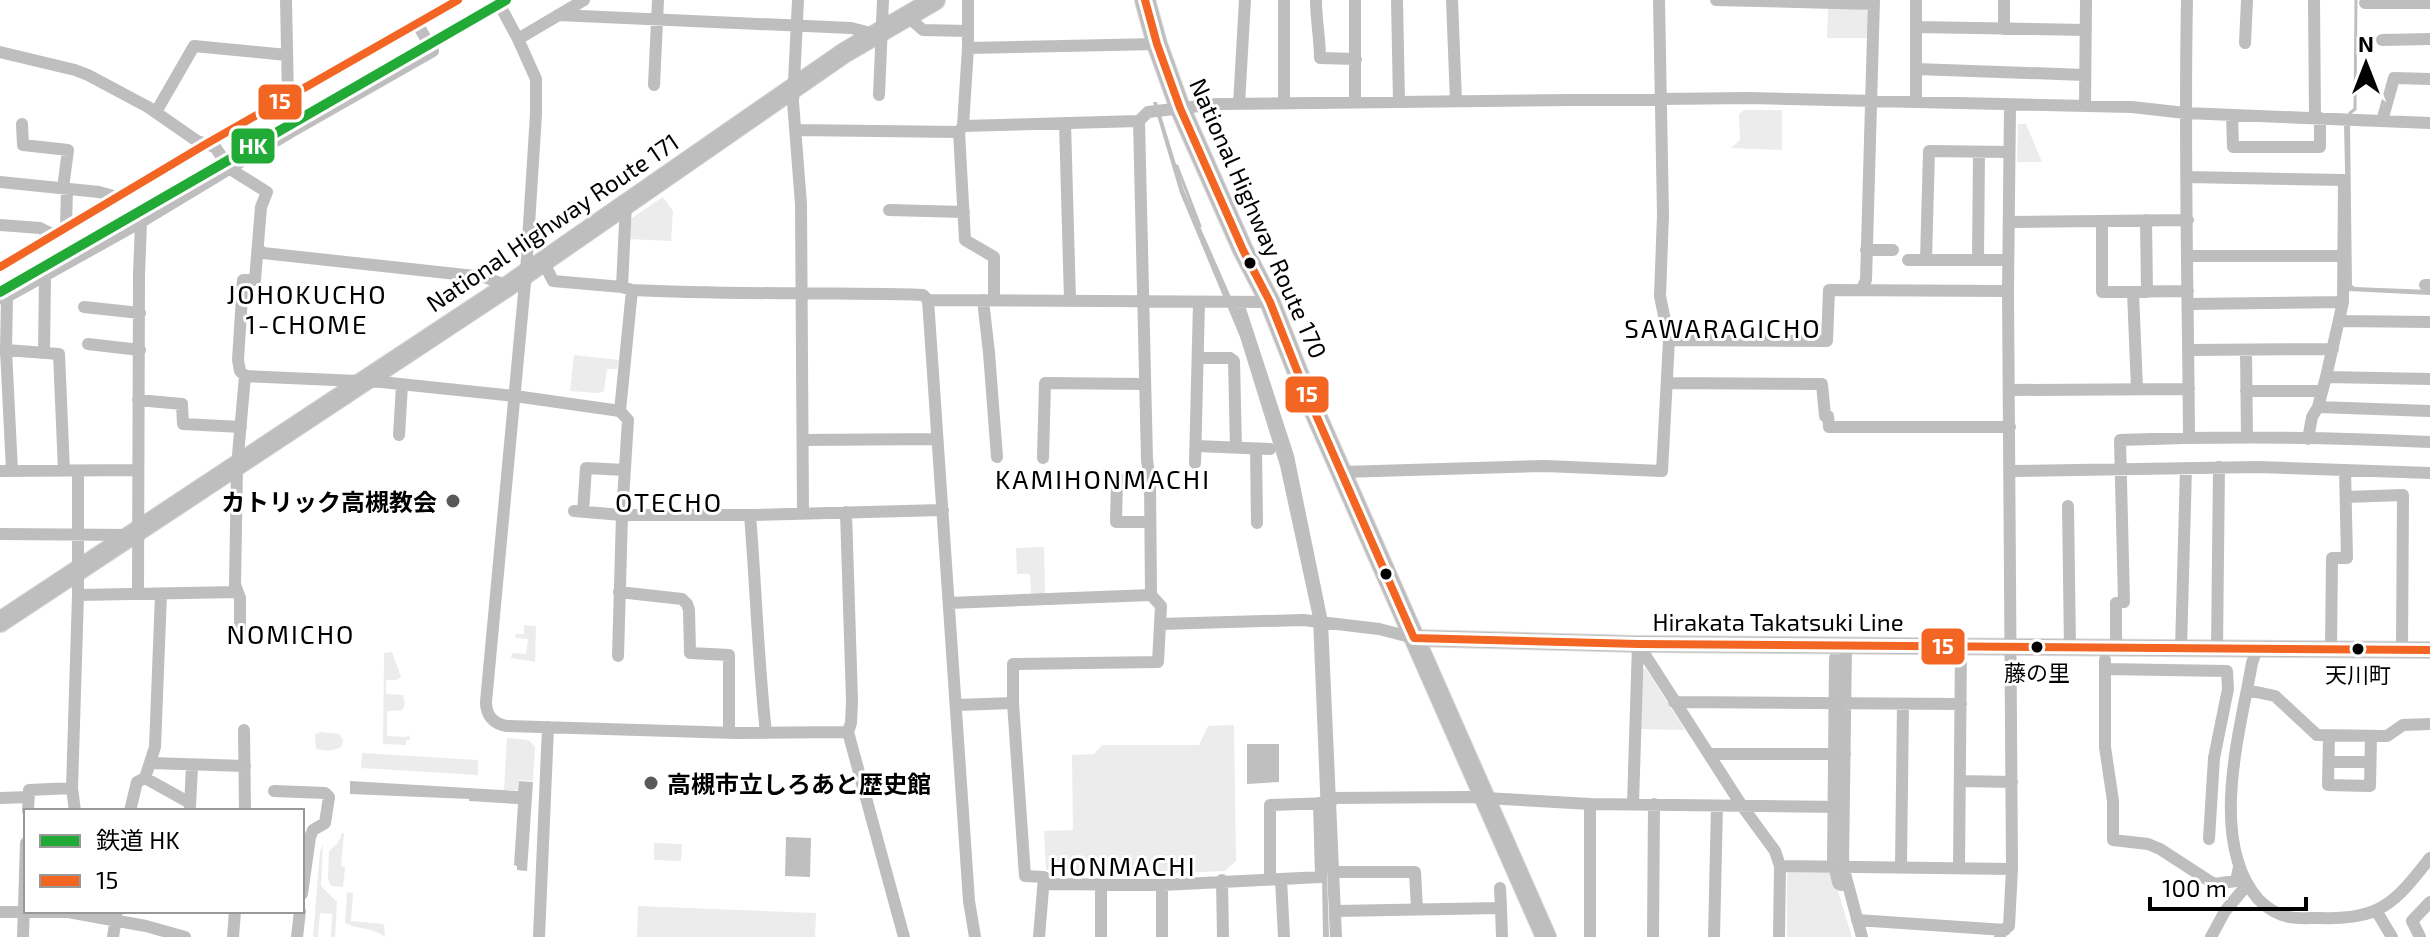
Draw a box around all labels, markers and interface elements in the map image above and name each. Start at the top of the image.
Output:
north arrow [2326,24,2406,104]
text: N [2358,30,2374,56]
street label: National Highway Route 170 [1184,74,1334,362]
line badge: 15 [257,83,303,121]
text: 15 [269,87,291,113]
line badge: HK [230,127,276,165]
street label: National Highway Route 171 [420,127,684,317]
text: HK [238,132,268,158]
unlabelled marker [1242,255,1258,271]
district label: JOHOKUCHO 1-CHOME [226,278,388,339]
district label: SAWARAGICHO [1624,312,1822,343]
line badge: 15 [1284,375,1330,414]
text: 15 [1296,380,1318,406]
district label: KAMIHONMACHI [995,463,1211,494]
district label: OTECHO [615,486,723,517]
place label: カトリック高槻教会 [221,487,437,516]
marker: カトリック高槻教会 [444,492,462,510]
unlabelled marker [1378,566,1394,582]
street label: Hirakata Takatsuki Line [1652,607,1904,636]
district label: NOMICHO [227,618,355,649]
line badge: 15 [1920,627,1966,666]
text: 15 [1932,632,1954,658]
marker: 藤の里 [2029,639,2045,655]
marker: 天川町 [2350,641,2366,657]
place label: 藤の里 [2004,659,2070,685]
place label: 天川町 [2325,661,2391,687]
place label: 高槻市立しろあと歴史館 [667,769,931,798]
marker: 高槻市立しろあと歴史館 [642,774,660,792]
legend [24,809,304,913]
text: 鉄道 HK [96,825,180,854]
district label: HONMACHI [1050,850,1196,881]
scale bar [2150,861,2306,911]
text: 15 [96,865,118,894]
text: 100 m [2162,873,2227,902]

